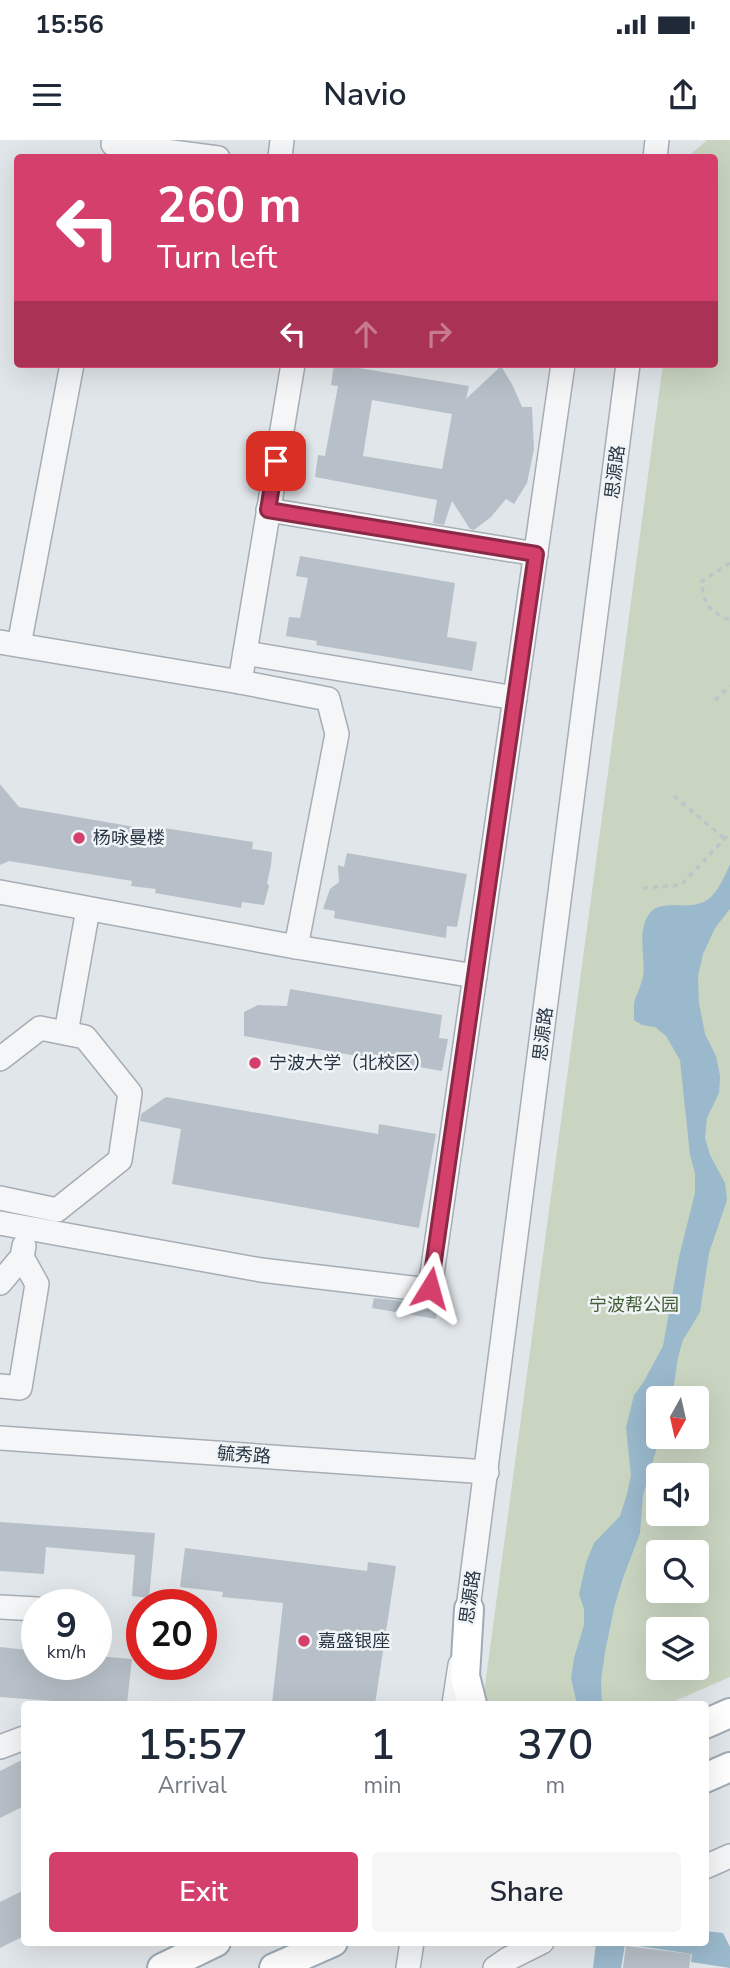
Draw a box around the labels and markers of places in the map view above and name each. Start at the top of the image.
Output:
pin [246,431,306,491]
place label: 杨咏曼楼 [93,826,165,850]
marker: 杨咏曼楼 [71,830,87,846]
place label: 宁波大学（北校区） [269,1051,431,1075]
marker: 宁波大学（北校区） [247,1055,263,1071]
place label: 嘉盛银座 [318,1629,390,1653]
marker: 嘉盛银座 [296,1633,312,1649]

